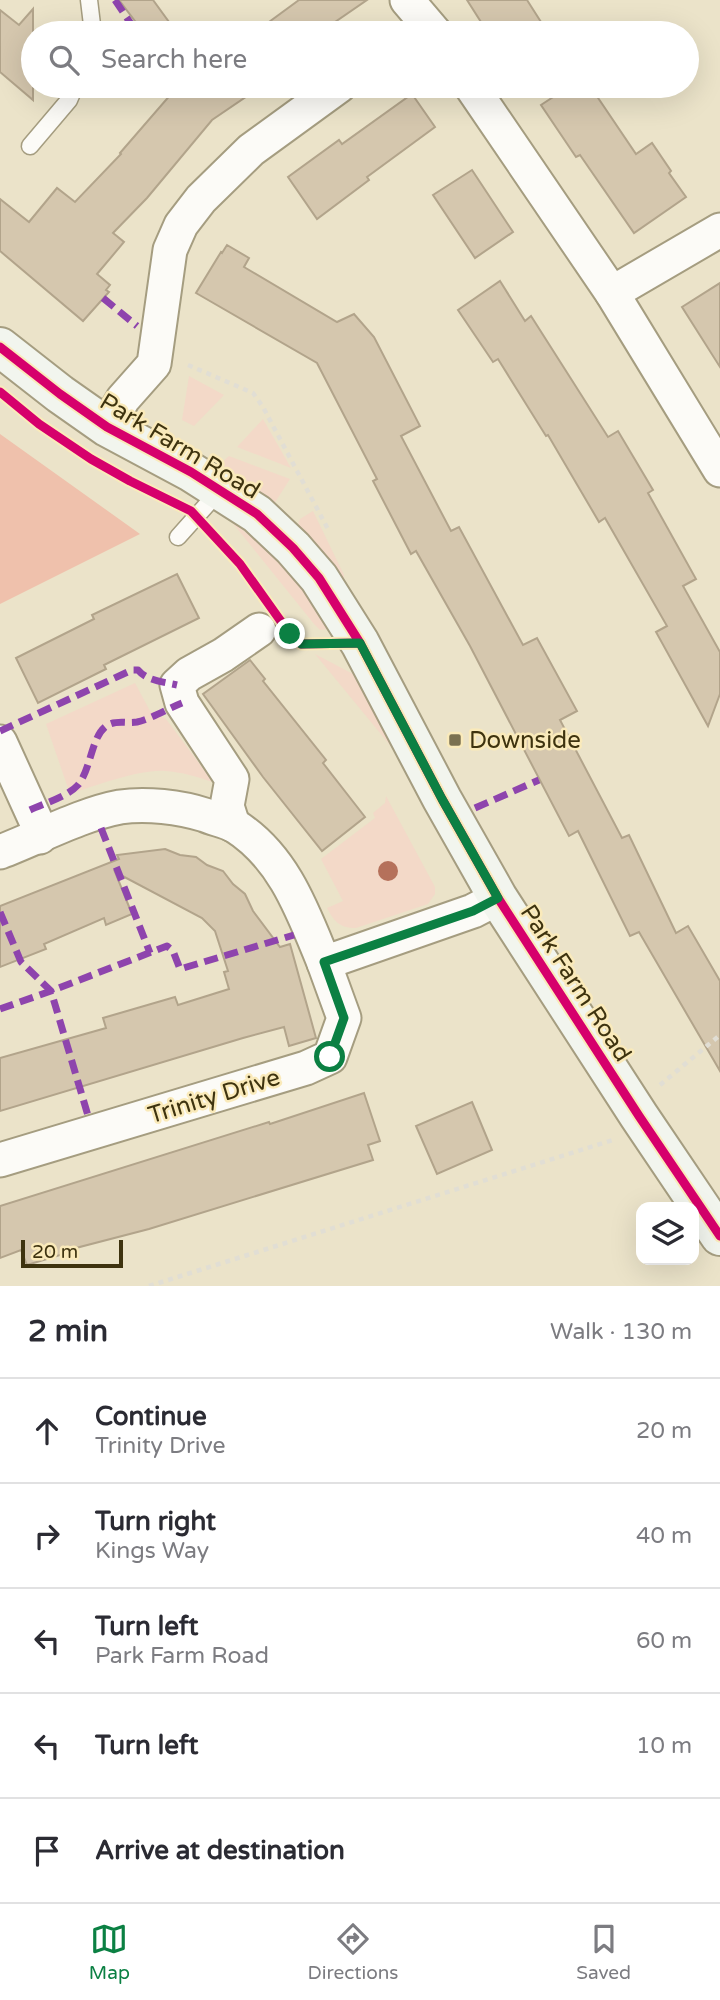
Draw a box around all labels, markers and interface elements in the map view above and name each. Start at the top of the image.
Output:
search box [21,21,699,98]
icon: search [45,41,83,79]
text: Search here [101,44,247,75]
street label: Park Farm Road [94,387,265,506]
route end [274,618,305,649]
place label: Downside [469,726,581,755]
marker: Downside [447,732,463,748]
street label: Park Farm Road [514,899,637,1067]
route start [314,1041,345,1072]
street label: Trinity Drive [145,1063,284,1130]
map controls [636,1202,699,1265]
button: layers [636,1202,699,1265]
scale bar [21,1237,122,1269]
text: 20 m [32,1241,78,1263]
text: 2 min [28,1313,108,1350]
text: Walk · 130 m [550,1318,692,1346]
text: Continue [95,1401,207,1432]
icon: ahead [28,1412,66,1450]
text: 20 m [636,1417,692,1445]
text: Trinity Drive [95,1432,226,1460]
text: Turn right [95,1506,216,1537]
icon: right [28,1517,66,1555]
text: 40 m [636,1522,692,1550]
text: Kings Way [95,1537,209,1565]
text: Turn left [95,1611,198,1642]
icon: left [28,1622,66,1660]
text: 60 m [636,1627,692,1655]
text: Park Farm Road [95,1642,269,1670]
icon: left [28,1727,66,1765]
text: Turn left [95,1730,198,1761]
text: 10 m [636,1732,692,1760]
icon: arrive [28,1832,66,1870]
text: Arrive at destination [95,1835,345,1866]
tab: Map [89,1920,130,1984]
tab: Directions [308,1920,399,1984]
tab: Saved [576,1920,631,1984]

